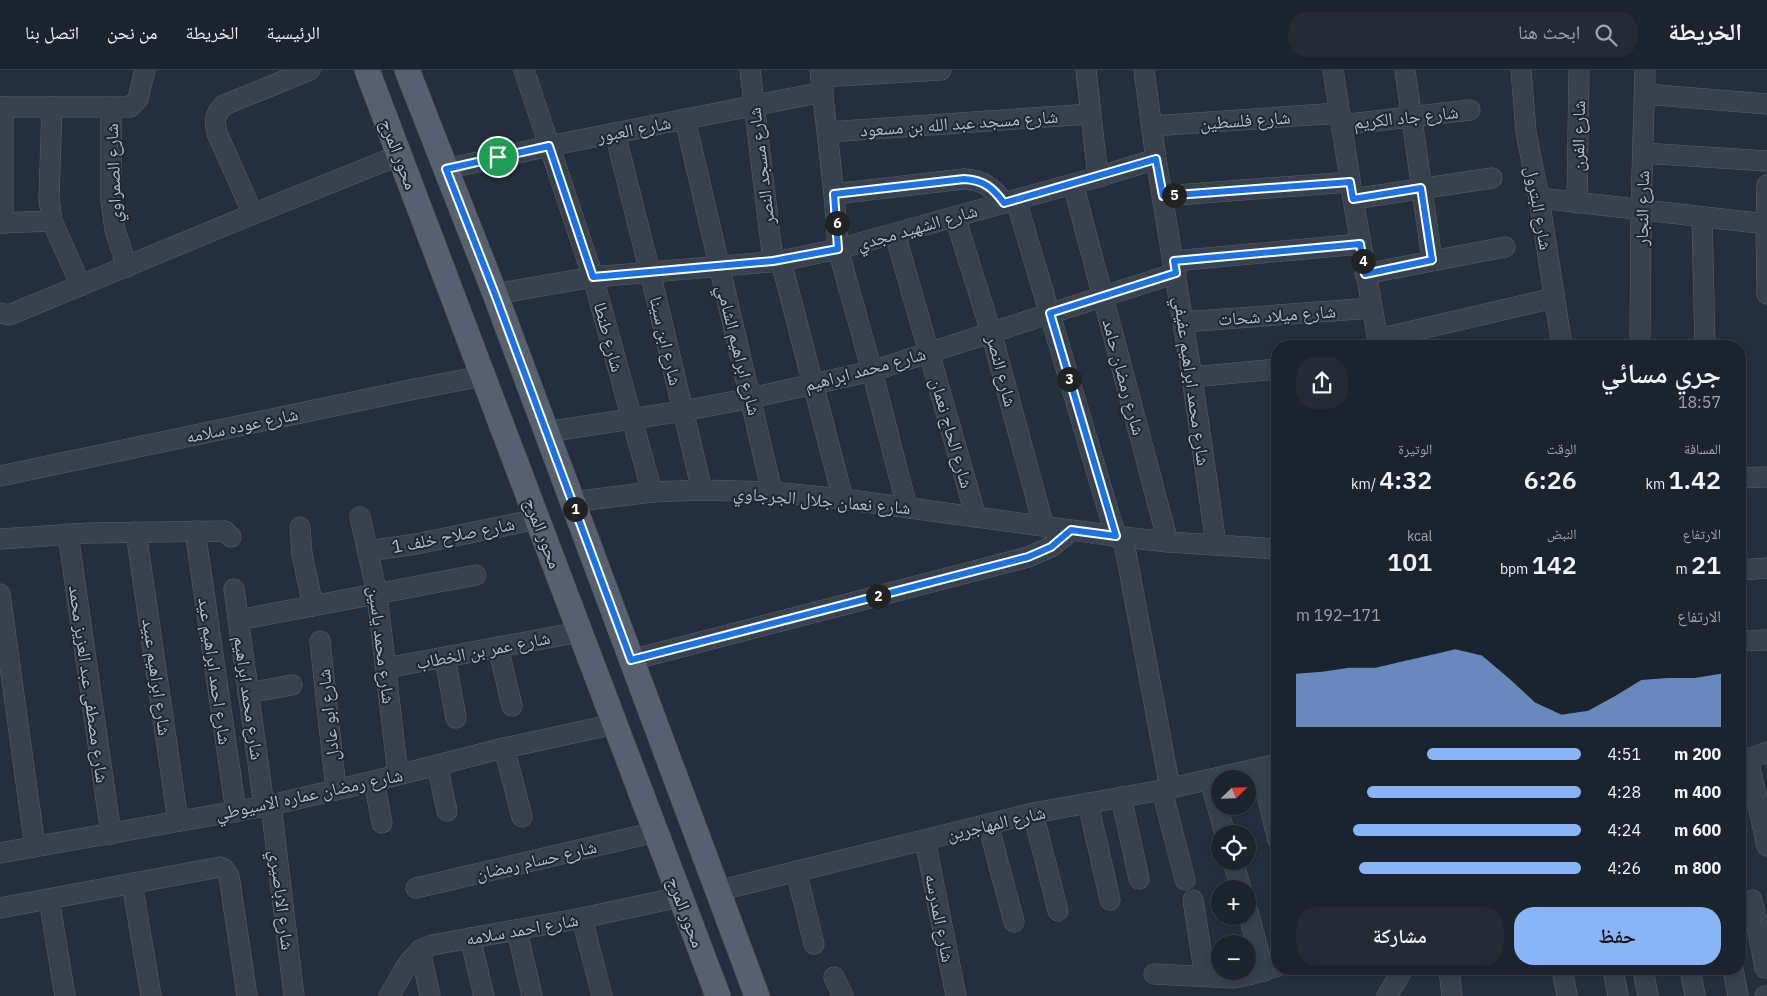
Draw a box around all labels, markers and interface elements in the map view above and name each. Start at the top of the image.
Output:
search box [1288,12,1638,57]
text: الخريطة [1668,15,1742,47]
text: ابحث هنا [1518,20,1580,44]
text: اتصل بنا [25,21,79,44]
text: من نحن [107,21,158,44]
text: الخريطة [186,21,239,44]
text: الرئيسية [267,21,320,44]
icon: search [1592,21,1620,49]
street label: شارع جاد الكريم [1352,100,1460,135]
street label: شارع الفرن [1566,100,1590,172]
street label: شارع مسجد عبد الله بن مسعود [859,105,1059,141]
street label: شارع فلسطين [1199,105,1291,135]
street label: شارع مسجد النصر [742,106,780,227]
street label: شارع العبور [594,111,673,148]
street label: محور المرج [374,115,423,193]
street label: شارع الصمراوي [100,123,130,223]
pin [477,136,519,178]
icon: arrive [484,143,512,171]
street label: شارع البترول [1520,164,1558,252]
street label: شارع النجار [1630,170,1654,247]
pin: 5 [1162,182,1186,208]
text: 5 [1170,186,1179,204]
street label: شارع الشهيد مجدي [854,199,981,259]
pin: 6 [824,210,850,236]
text: 6 [833,214,842,232]
pin: 4 [1350,248,1376,274]
text: 4 [1359,252,1368,270]
street label: شارع ابراهيم الشامي [708,282,766,419]
street label: شارع ابن سينا [645,294,687,388]
street label: شارع محمد ابراهيم عفيفي [1165,295,1215,468]
street label: شارع طنطا [589,299,629,375]
street label: شارع ميلاد شحات [1217,299,1337,331]
street label: شارع رمضان حامد [1097,316,1151,438]
street label: شارع النصر [981,332,1023,409]
street label: شارع محمد ابراهيم [802,342,929,397]
text: جري مسائي [1601,354,1721,391]
button: share [1296,357,1348,409]
pin: 3 [1056,366,1082,392]
text: 3 [1065,370,1074,388]
street label: شارع الحاج نعمان [924,375,979,491]
text: 18:57 [1678,392,1721,412]
street label: شارع عوده سلامه [184,402,300,448]
text: الوتيرة [1398,440,1432,458]
text: الوقت [1547,440,1577,458]
text: المسافة [1684,440,1721,458]
text: 4:32 [1379,463,1432,496]
text: 6:26 [1524,463,1577,496]
text: 1.42 [1669,463,1721,496]
text: /km [1351,475,1379,493]
text: km [1646,475,1669,493]
street label: شارع نعمان جلال الجرجاوي [732,481,912,523]
street label: محور المرج [518,494,567,572]
pin: 1 [562,496,588,522]
text: 1 [571,500,580,518]
street label: شارع صلاح خلف 1 [389,512,517,559]
text: النبض [1547,525,1577,543]
text: الارتفاع [1683,525,1721,543]
text: kcal [1407,527,1432,545]
text: 101 [1387,545,1432,578]
text: 142 [1532,548,1577,581]
text: 21 [1691,548,1721,581]
text: bpm [1500,560,1532,578]
text: m [1675,560,1691,578]
street label: شارع مصطفى عبد العزيز محمد [64,584,114,784]
pin: 2 [866,584,890,608]
street label: شارع محمد ياسين [363,585,401,705]
text: 2 [874,587,883,605]
street label: شارع احمد ابراهيم عيد [192,596,237,746]
text: 171–192 m [1296,605,1381,625]
text: الارتفاع [1677,606,1721,626]
street label: شارع ابراهيم عبيد [136,617,177,737]
street label: شارع عمر بن الخطاب [414,626,552,674]
street label: شارع محمد ابراهيم [228,635,269,762]
street label: شارع ابو عادل [312,668,344,762]
text: 4:51 [1608,744,1641,764]
text: 200 m [1674,744,1721,764]
street label: شارع رمضان عماره الاسيوطي [213,763,406,829]
north arrow [1211,770,1256,815]
map controls [1211,770,1256,980]
text: 4:28 [1608,782,1641,802]
text: 400 m [1674,782,1721,802]
street label: شارع المهاجرين [944,800,1048,846]
text: 4:24 [1608,820,1641,840]
text: 600 m [1674,820,1721,840]
button: locate [1211,825,1256,870]
street label: شارع حسام رمضان [473,835,599,886]
street label: شارع الاباصيري [261,849,300,952]
text: 4:26 [1608,858,1641,878]
text: 800 m [1674,858,1721,878]
street label: شارع المدرسه [920,872,960,964]
street label: محور المرج [661,873,710,951]
button: + [1211,880,1256,925]
button: مشاركة [1296,907,1504,965]
button: حفظ [1514,907,1721,965]
street label: شارع احمد سلامه [464,908,580,950]
button: − [1211,935,1256,980]

